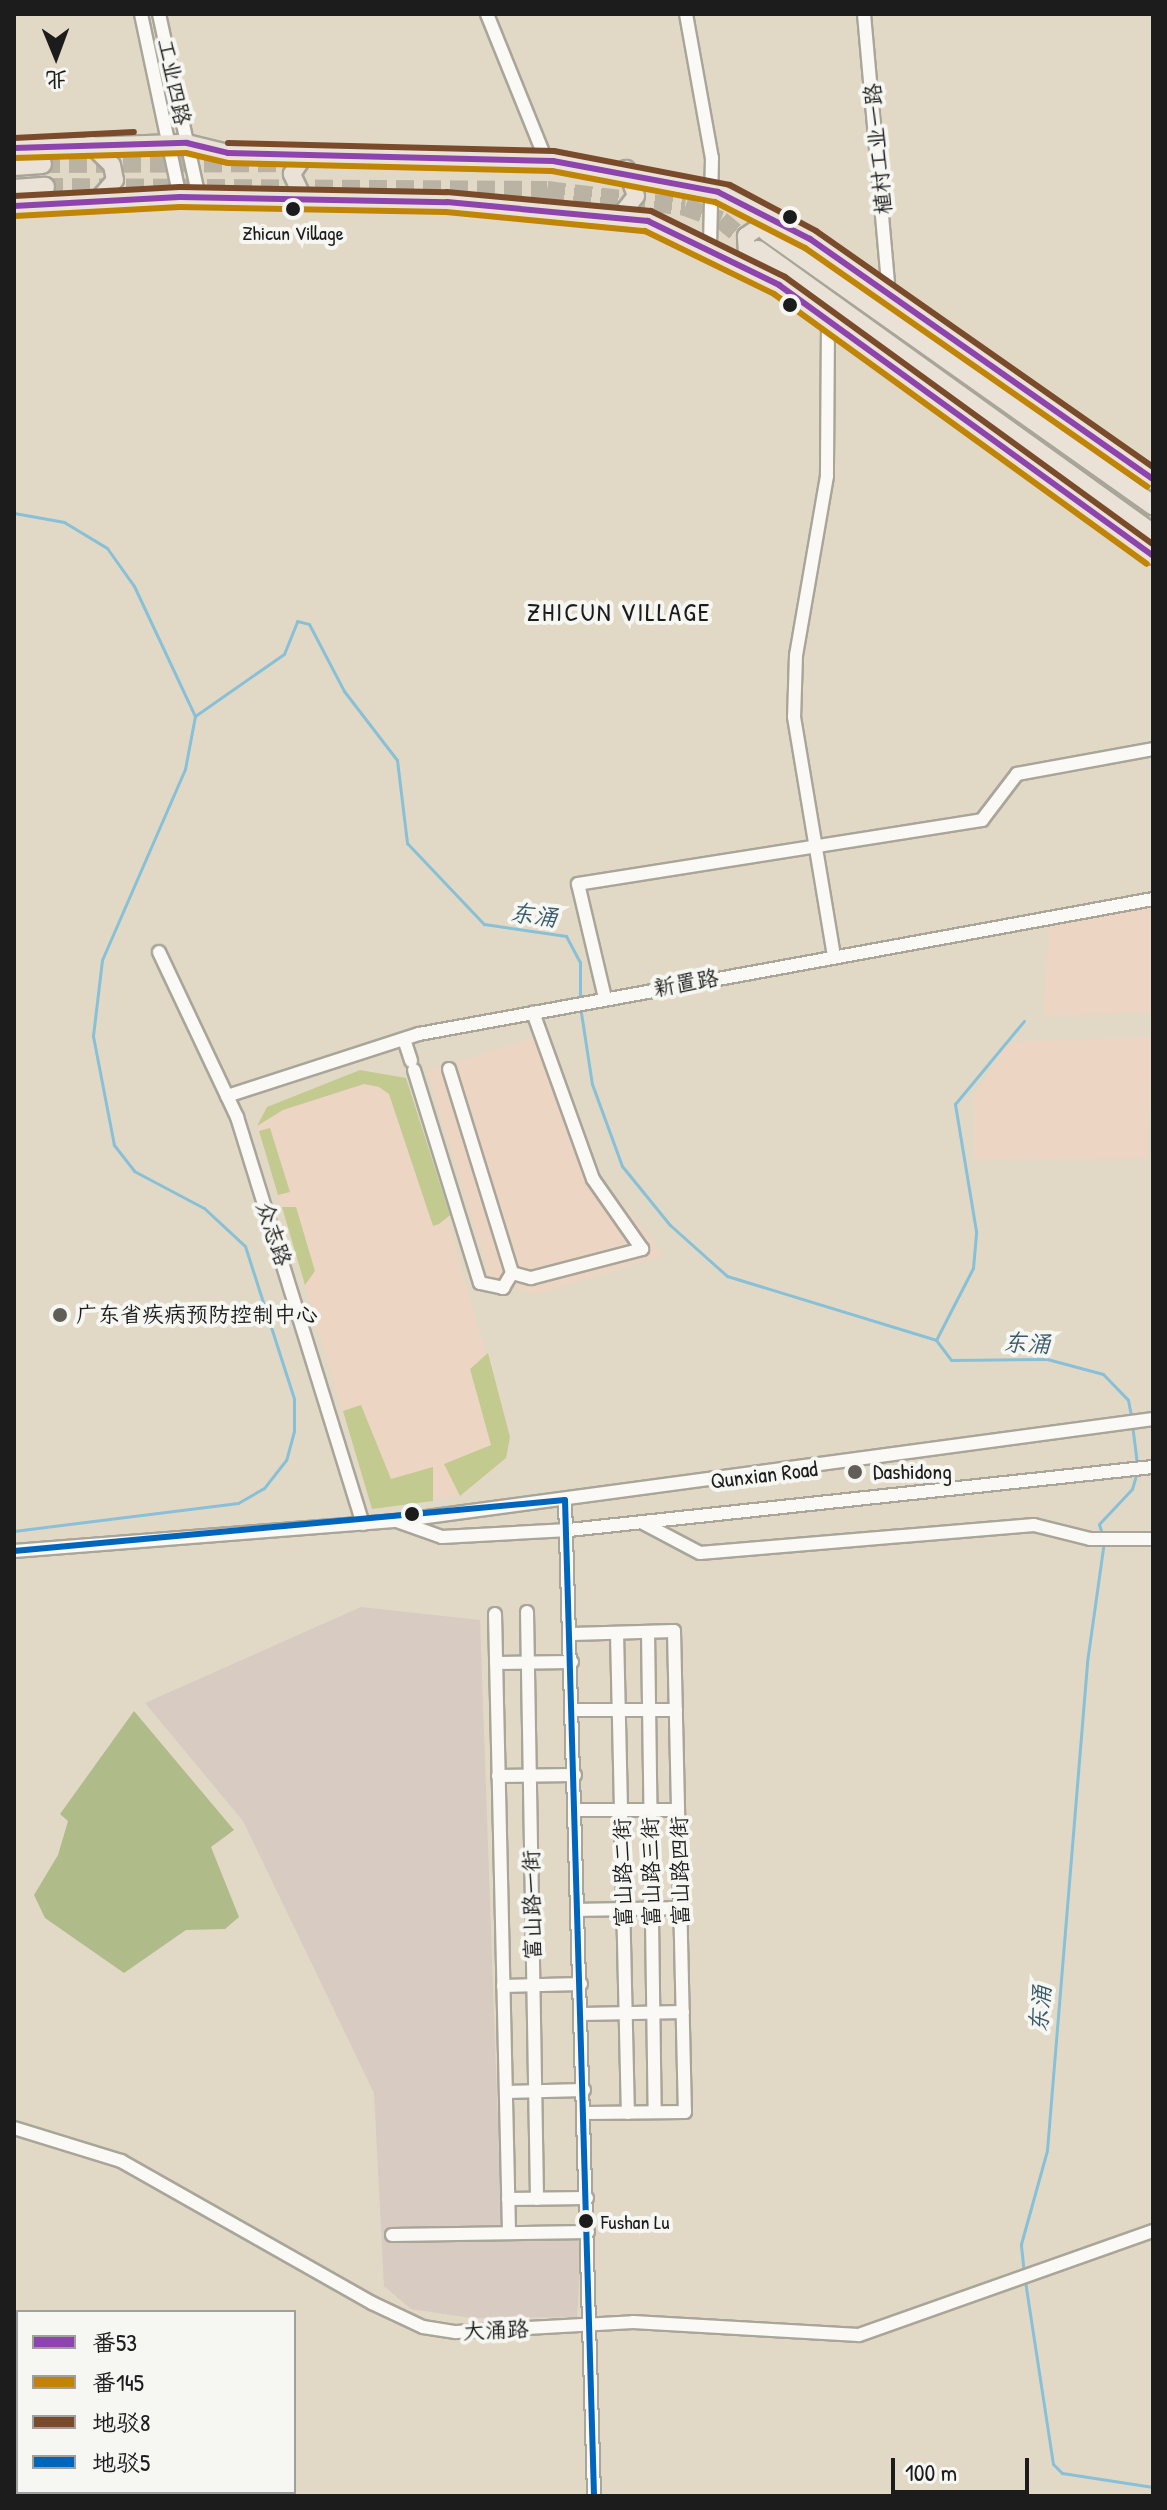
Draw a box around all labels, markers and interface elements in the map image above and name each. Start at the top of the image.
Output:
north arrow [16,16,96,96]
street label: 工业四路 [152,36,196,128]
text: 北 [45,65,68,95]
street label: 植村工业一路 [859,82,897,216]
marker: Zhicun Village [285,201,301,217]
unlabelled marker [782,209,798,225]
place label: Zhicun Village [242,220,344,244]
unlabelled marker [782,297,798,313]
district label: ZHICUN VILLAGE [527,596,711,628]
water label: 东涌 [508,897,560,933]
street label: 新置路 [651,964,721,1002]
street label: 众志路 [251,1199,297,1269]
place label: 广东省疾病预防控制中心 [76,1302,318,1328]
marker: 广东省疾病预防控制中心 [51,1306,69,1324]
water label: 东涌 [1002,1327,1052,1359]
street label: Qunxian Road [709,1455,819,1495]
place label: Dashidong [873,1459,952,1485]
marker: Dashidong [844,1461,866,1483]
unlabelled marker [404,1506,420,1522]
street label: 富山路四街 [666,1816,694,1926]
street label: 富山路三街 [637,1817,665,1927]
street label: 富山路二街 [609,1818,637,1928]
street label: 富山路一街 [518,1850,546,1960]
water label: 东涌 [1024,1984,1056,2034]
place label: Fushan Lu [601,2209,670,2233]
marker: Fushan Lu [578,2213,594,2229]
legend [16,2310,296,2494]
street label: 大涌路 [463,2316,529,2344]
text: 番53 [92,2326,137,2358]
text: 番145 [92,2366,144,2398]
text: 地驳8 [92,2406,150,2438]
scale bar [895,2442,1033,2492]
text: 地驳5 [92,2446,150,2478]
text: 100 m [905,2456,957,2488]

